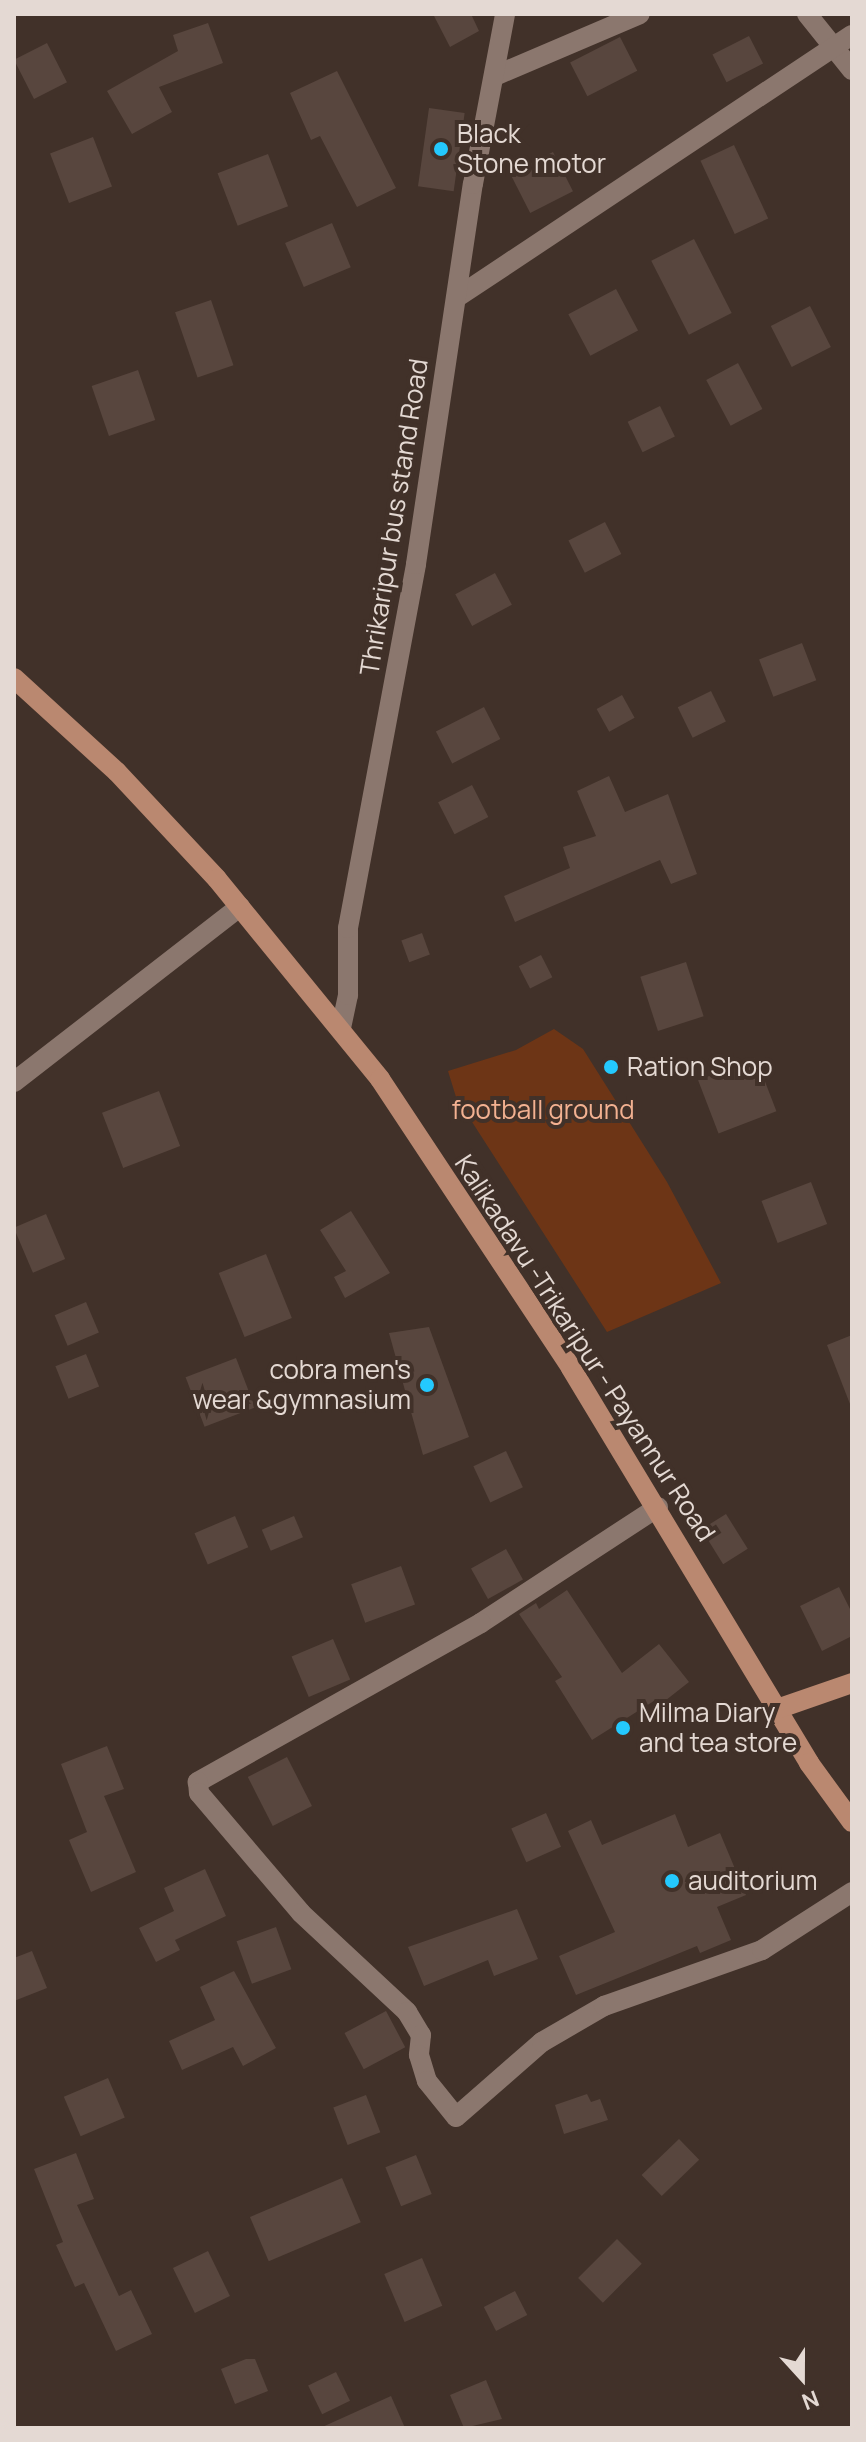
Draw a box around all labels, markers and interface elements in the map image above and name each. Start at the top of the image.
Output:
place label: Black Stone motor [457,118,606,180]
marker: Black Stone motor [432,140,450,158]
street label: Thrikaripur bus stand Road [354,356,434,678]
place label: Ration Shop [627,1051,773,1083]
marker: Ration Shop [602,1058,620,1076]
park label: football ground [451,1094,635,1126]
street label: Kalikadavu -Trikaripur - Payannur Road [448,1149,722,1547]
place label: cobra men's wear &gymnasium [192,1354,411,1416]
marker: cobra men's wear &gymnasium [418,1376,436,1394]
place label: Milma Diary and tea store [639,1697,797,1758]
marker: Milma Diary and tea store [614,1719,632,1737]
place label: auditorium [688,1865,818,1897]
marker: auditorium [663,1872,681,1890]
north arrow [762,2338,842,2418]
text: N [798,2384,823,2417]

